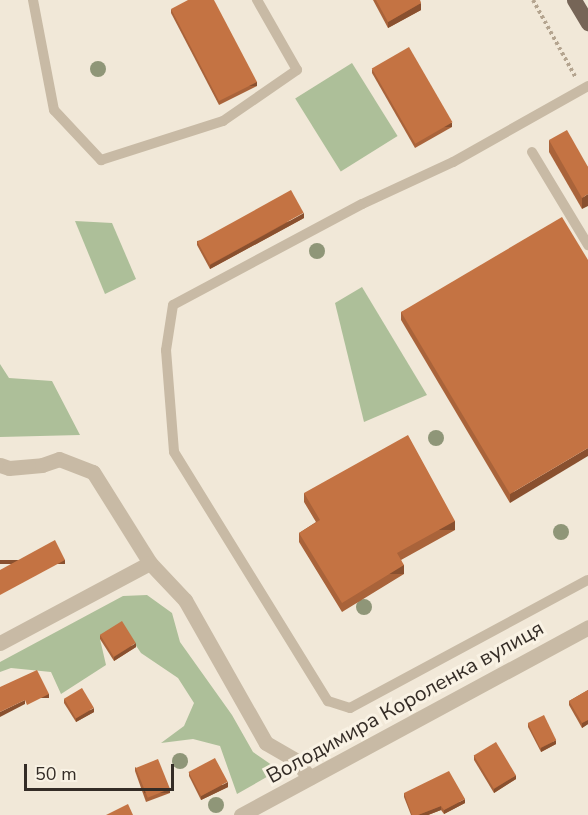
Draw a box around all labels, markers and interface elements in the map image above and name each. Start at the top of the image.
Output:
street label: Володимира Короленка вулиця [262,615,548,789]
scale bar [27,752,177,790]
text: 50 m [35,762,77,786]

